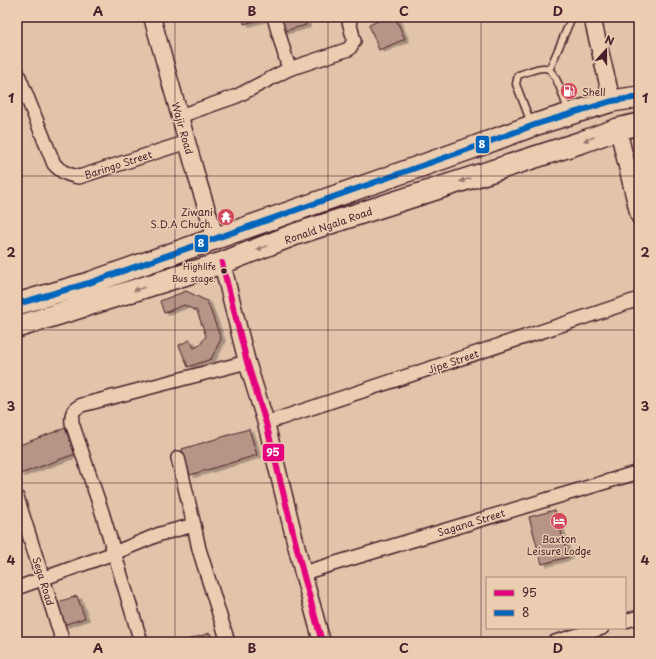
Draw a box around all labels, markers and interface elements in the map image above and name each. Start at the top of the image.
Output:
text: A [93,1,103,20]
text: B [248,1,257,20]
text: C [399,1,409,20]
text: D [553,1,563,20]
north arrow [586,30,626,70]
text: N [603,31,617,50]
fuel station icon: Shell [559,81,579,101]
place label: Shell [582,84,606,99]
text: 1 [8,88,14,107]
text: 1 [642,88,648,107]
street label: Wajir Road [168,100,198,156]
line badge: 8 [475,135,490,154]
text: 8 [479,135,486,152]
one-way arrow [582,137,594,143]
street label: Baringo Street [82,146,154,182]
one-way arrow [459,177,471,183]
street label: Ronald Ngala Road [282,203,374,247]
place label: Ziwani S.D.A Chuch. [150,204,213,231]
temple icon: Ziwani S.D.A Chuch. [216,207,236,227]
line badge: 8 [194,234,209,253]
text: 8 [198,234,205,251]
text: 2 [6,242,16,261]
text: 2 [640,242,650,261]
one-way arrow [256,245,268,251]
place label: Highlife Bus stage. [172,259,216,285]
marker: Highlife Bus stage. [219,266,229,276]
one-way arrow [133,286,145,292]
street label: Jipe Street [426,345,480,377]
text: 3 [7,396,16,415]
text: 3 [641,396,650,415]
line badge: 95 [262,443,285,462]
text: 95 [266,443,280,460]
street label: Sagana Street [436,505,506,539]
hotel icon: Baxton Leisure Lodge [549,511,569,531]
place label: Baxton Leisure Lodge [527,531,591,558]
text: 4 [7,550,16,569]
text: 4 [641,550,650,569]
street label: Sega Road [29,555,59,607]
legend [486,577,626,629]
text: 95 [522,583,537,601]
text: 8 [522,603,530,621]
text: A [93,638,103,657]
text: B [248,638,257,657]
text: C [399,638,409,657]
text: D [553,638,563,657]

